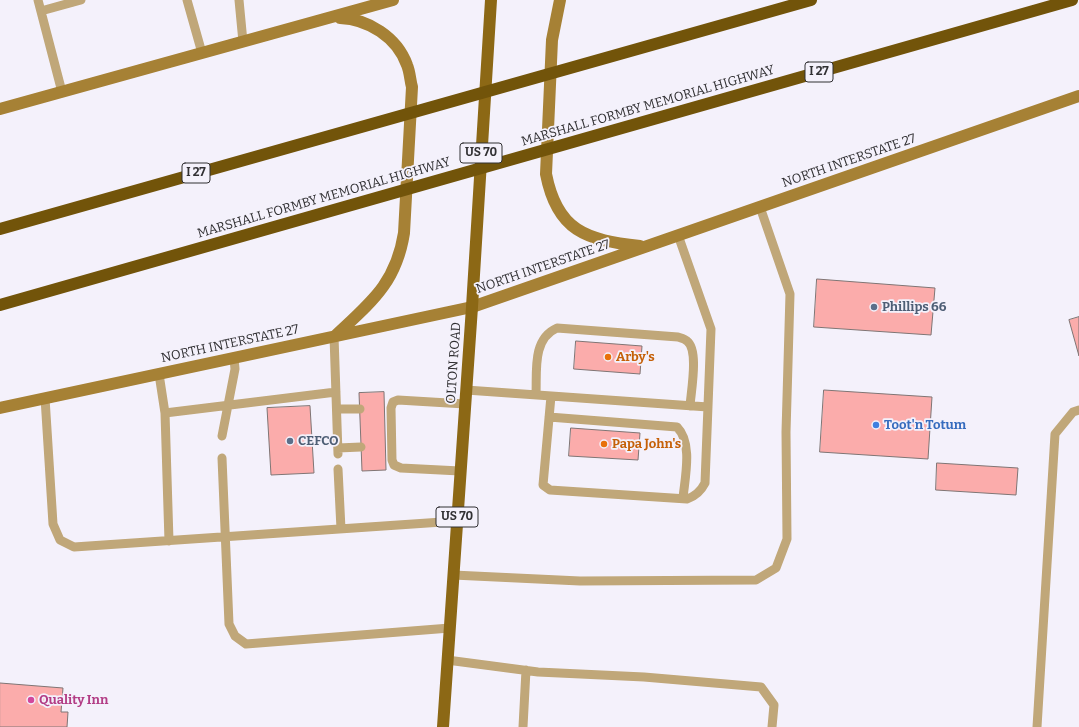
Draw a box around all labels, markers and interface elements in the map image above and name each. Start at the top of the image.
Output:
street label: MARSHALL FORMBY MEMORIAL HIGHWAY [520,62,776,150]
road number: I 27 [805,62,833,82]
street label: NORTH INTERSTATE 27 [780,131,918,191]
road number: US 70 [460,143,502,163]
street label: MARSHALL FORMBY MEMORIAL HIGHWAY [196,154,452,242]
road number: I 27 [182,163,210,183]
street label: NORTH INTERSTATE 27 [474,237,612,297]
place label: Phillips 66 [882,299,946,315]
marker: Phillips 66 [869,302,879,312]
street label: NORTH INTERSTATE 27 [160,322,300,366]
street label: OLTON ROAD [443,322,465,404]
place label: Arby's [616,349,655,365]
marker: Arby's [603,352,613,362]
place label: Toot'n Totum [884,417,966,433]
marker: Toot'n Totum [871,420,881,430]
place label: CEFCO [298,433,339,449]
marker: CEFCO [285,436,295,446]
place label: Papa John's [612,436,681,452]
marker: Papa John's [599,439,609,449]
road number: US 70 [436,507,478,527]
place label: Quality Inn [39,692,108,708]
marker: Quality Inn [26,695,36,705]

